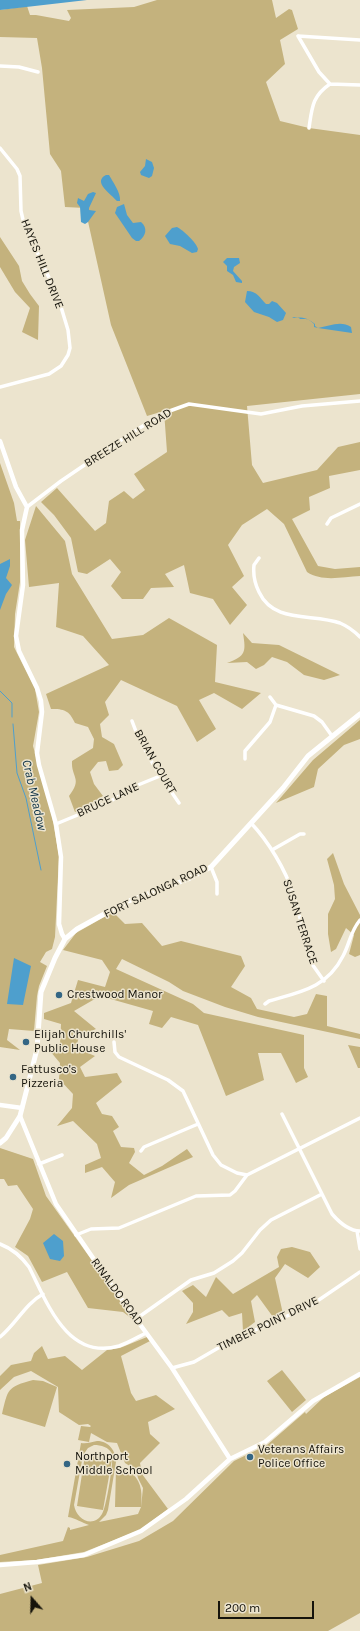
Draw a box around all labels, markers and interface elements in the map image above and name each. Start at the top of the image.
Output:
street label: HAYES HILL DRIVE [17,217,67,311]
street label: BREEZE HILL ROAD [82,405,174,471]
street label: BRIAN COURT [131,727,179,797]
water label: Crab Meadow [18,758,50,832]
street label: BRUCE LANE [75,779,141,821]
street label: FORT SALONGA ROAD [102,861,210,921]
street label: SUSAN TERRACE [279,878,321,966]
place label: Crestwood Manor [67,988,162,1002]
marker: Crestwood Manor [54,990,64,1000]
place label: Elijah Churchills' Public House [34,1028,126,1056]
marker: Elijah Churchills' Public House [21,1037,31,1047]
place label: Fattusco's Pizzeria [21,1063,77,1091]
marker: Fattusco's Pizzeria [8,1072,18,1082]
street label: RINALDO ROAD [88,1255,146,1329]
street label: TIMBER POINT DRIVE [215,1293,321,1355]
place label: Veterans Affairs Police Office [258,1443,344,1471]
place label: Northport Middle School [75,1450,152,1478]
marker: Veterans Affairs Police Office [245,1452,255,1462]
marker: Northport Middle School [62,1459,72,1469]
north arrow [12,1579,52,1619]
text: N [22,1580,34,1595]
scale bar [220,1593,316,1619]
text: 200 m [225,1601,260,1615]

